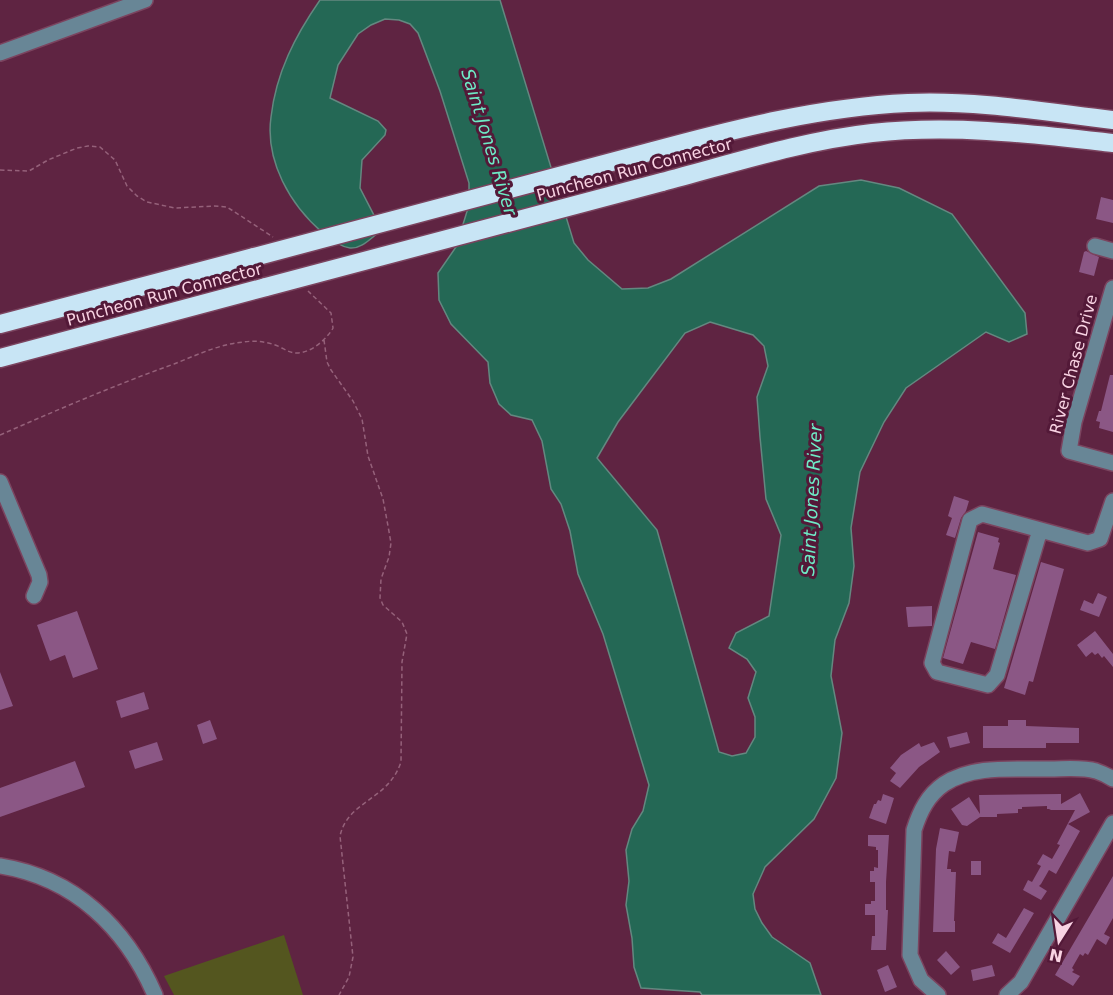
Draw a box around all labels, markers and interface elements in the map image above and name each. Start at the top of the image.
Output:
water label: Saint Jones River [457,66,522,219]
street label: Puncheon Run Connector [534,134,734,205]
street label: Puncheon Run Connector [64,259,264,330]
street label: River Chase Drive [1046,292,1101,436]
water label: Saint Jones River [797,422,826,577]
north arrow [1029,911,1089,971]
text: N [1047,944,1065,966]

